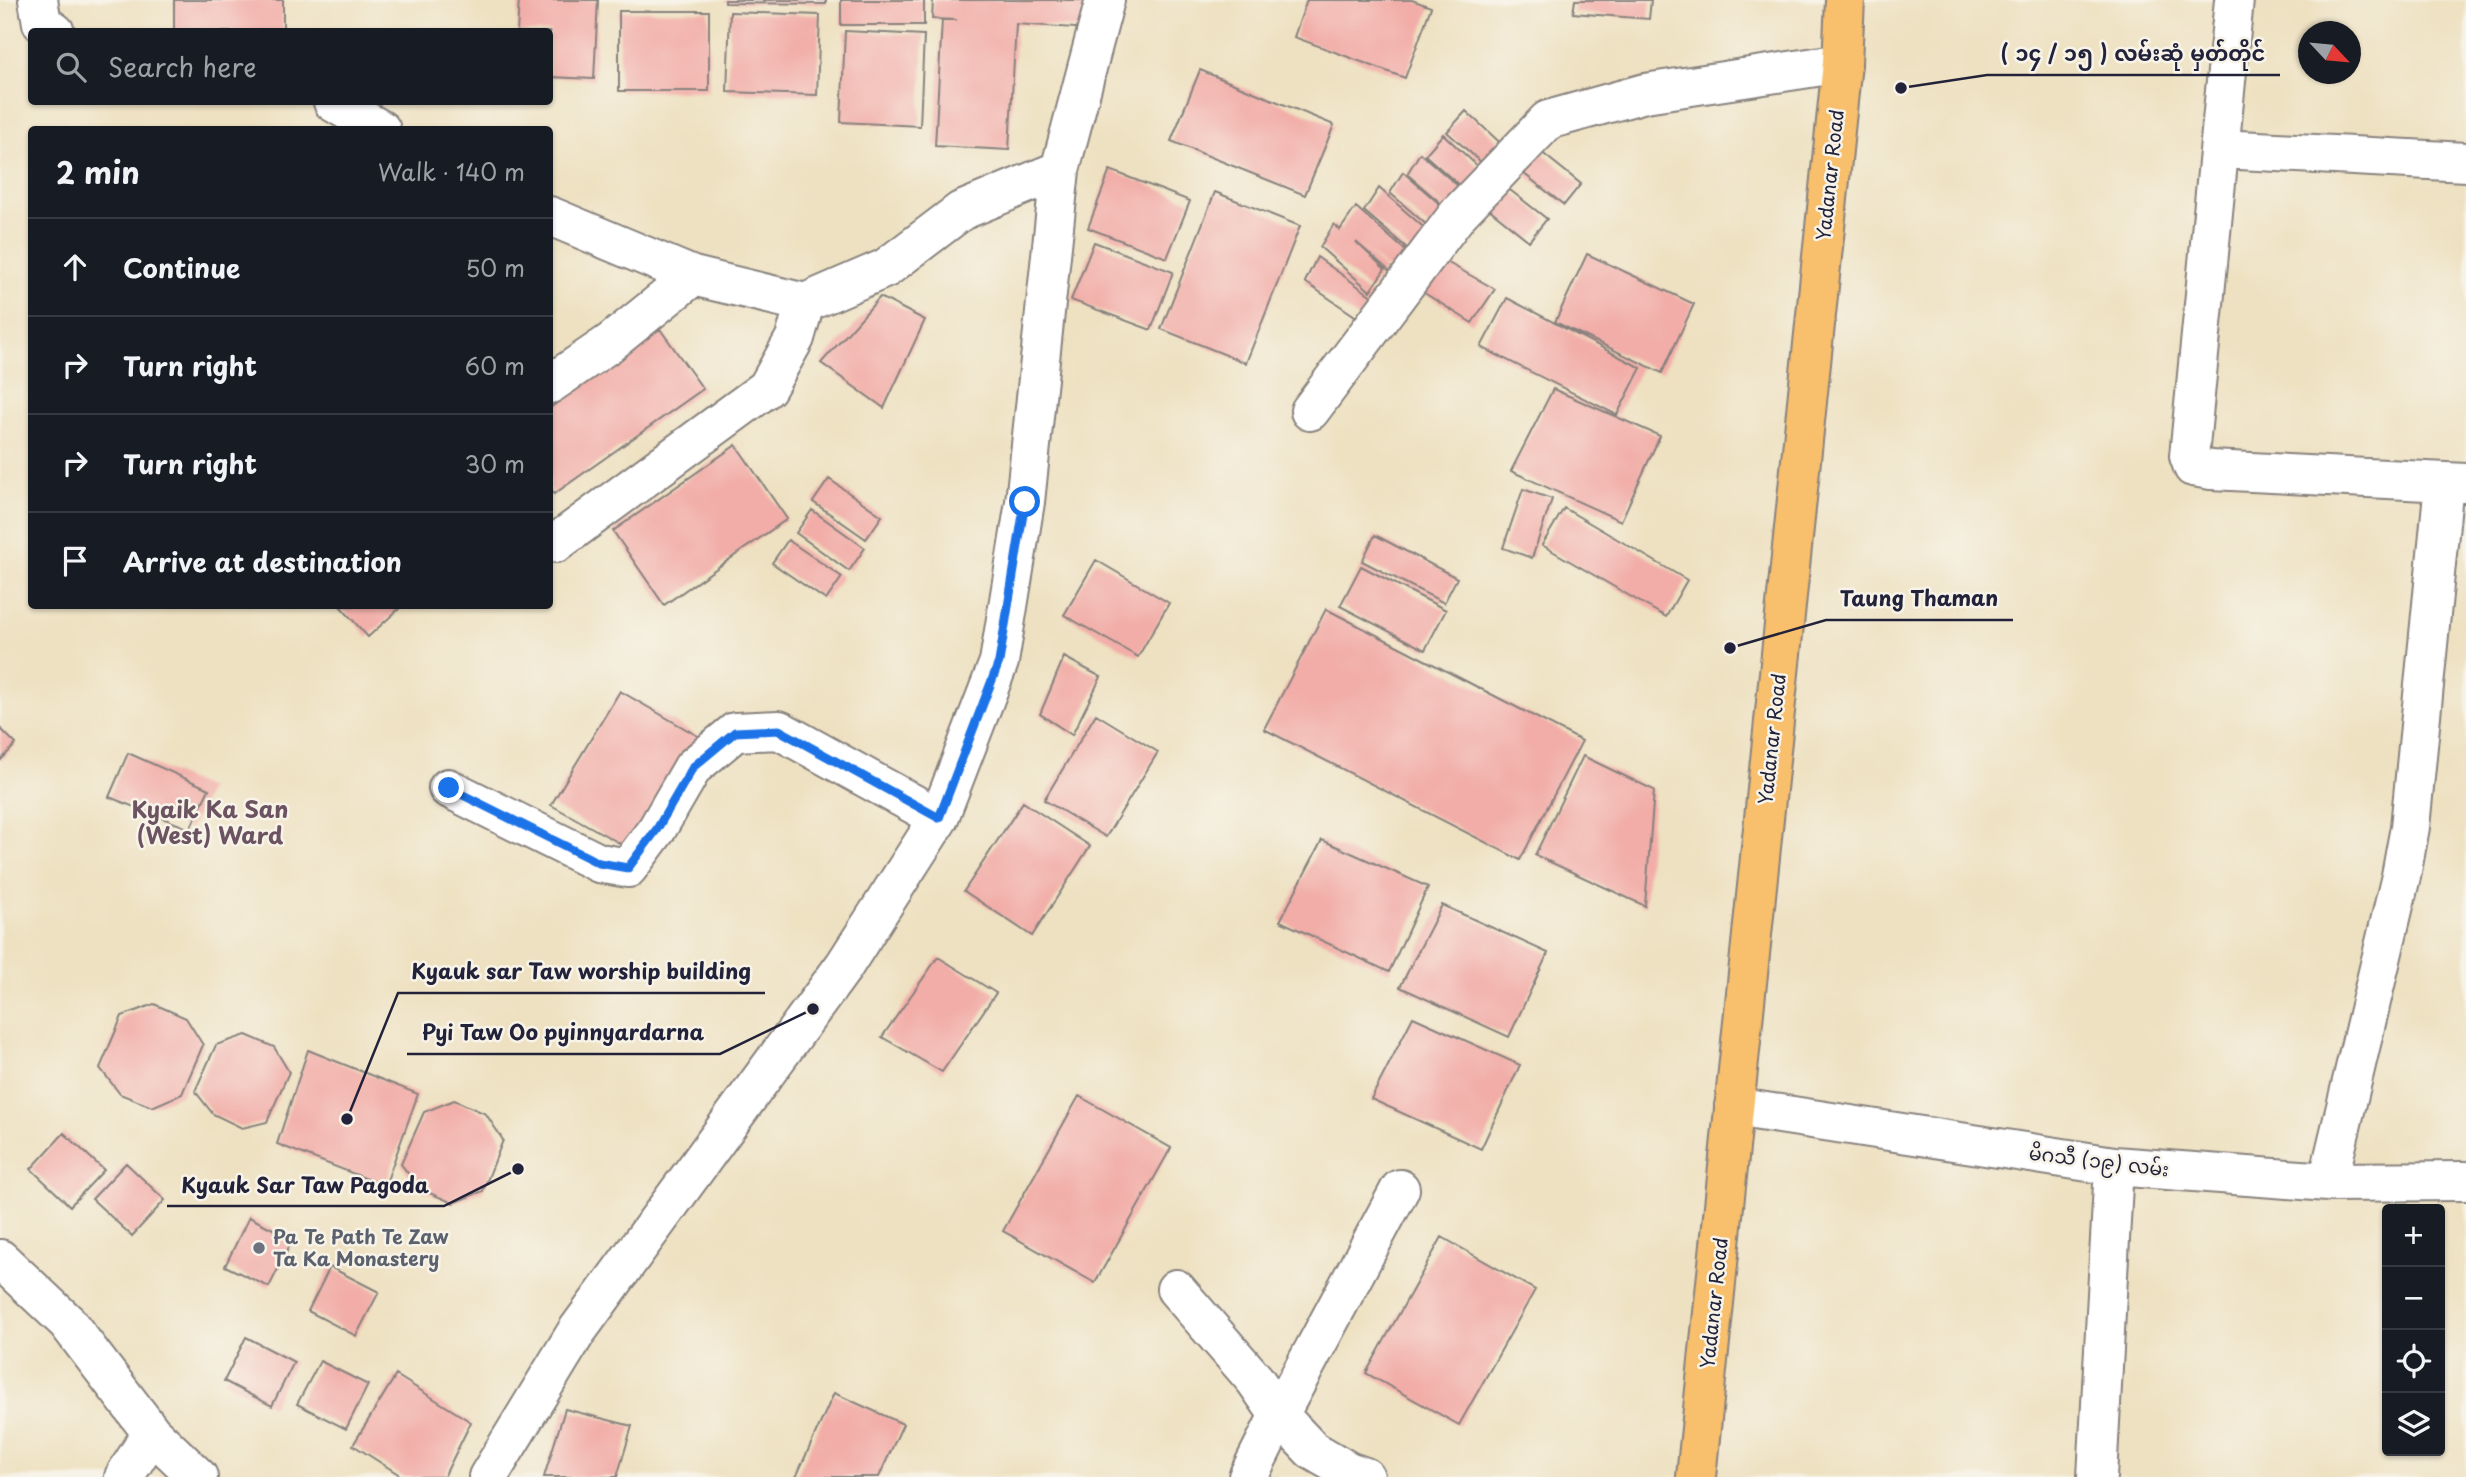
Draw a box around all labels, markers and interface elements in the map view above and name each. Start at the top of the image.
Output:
north arrow [2298,21,2361,84]
search box [28,28,553,105]
callout: ( ၁၄ / ၁၅ ) လမ်းဆုံ မှတ်တိုင် [1987,33,2280,75]
text: ( ၁၄ / ၁၅ ) လမ်းဆုံ မှတ်တိုင် [2001,36,2265,71]
text: Search here [108,47,257,86]
icon: search [52,48,90,86]
street label: Yadanar Road [1808,108,1850,242]
text: 2 min [56,149,140,194]
text: Walk · 140 m [378,154,525,189]
icon: ahead [56,248,94,286]
text: Continue [123,248,240,287]
text: 50 m [465,250,525,285]
icon: right [56,346,94,384]
text: Turn right [123,346,257,385]
text: 60 m [465,348,525,383]
icon: right [56,444,94,482]
text: Turn right [123,444,257,483]
text: 30 m [464,446,525,481]
route start [1009,486,1040,517]
icon: arrive [56,542,94,580]
text: Arrive at destination [123,542,402,581]
callout: Taung Thaman [1826,578,2013,620]
text: Taung Thaman [1840,581,1998,613]
street label: Yadanar Road [1750,672,1792,806]
route end [433,772,464,803]
district label: Kyaik Ka San (West) Ward [132,791,288,852]
callout: Kyauk sar Taw worship building [398,951,765,993]
text: Kyauk sar Taw worship building [411,954,751,986]
callout: Pyi Taw Oo pyinnyardarna [407,1012,720,1054]
text: Pyi Taw Oo pyinnyardarna [422,1015,704,1047]
street label: မိဂသီ (၁၉) လမ်း [2027,1138,2171,1185]
callout: Kyauk Sar Taw Pagoda [167,1164,444,1206]
text: Kyauk Sar Taw Pagoda [181,1168,430,1200]
map controls [2382,1204,2445,1456]
button: + [2382,1204,2445,1267]
place label: Pa Te Path Te Zaw Ta Ka Monastery [273,1222,449,1272]
street label: Yadanar Road [1692,1236,1734,1370]
marker: Pa Te Path Te Zaw Ta Ka Monastery [251,1240,267,1256]
button: − [2382,1267,2445,1330]
button: locate [2382,1330,2445,1393]
button: layers [2382,1393,2445,1456]

